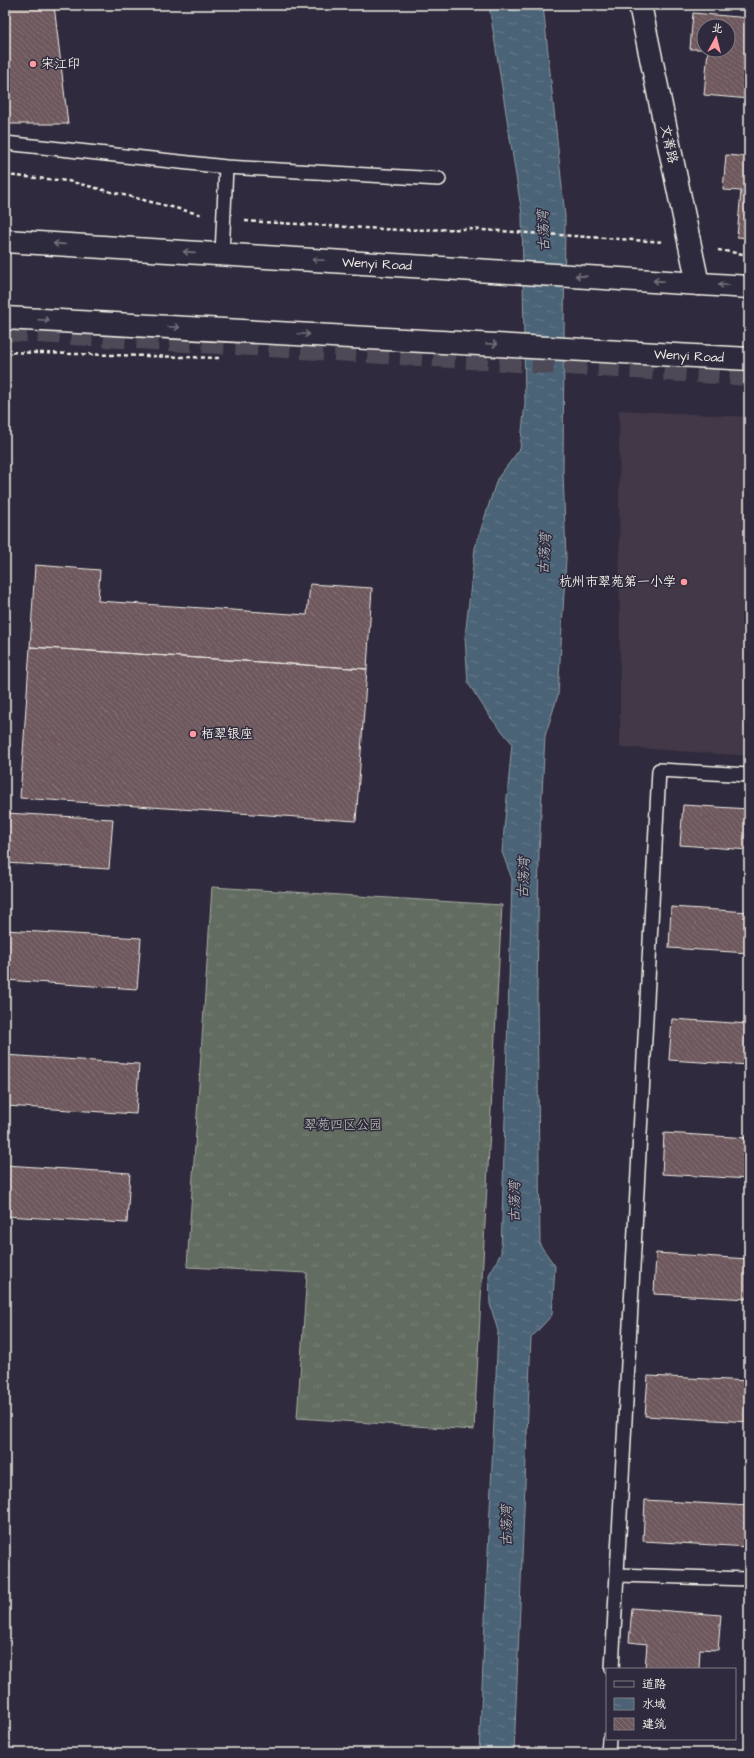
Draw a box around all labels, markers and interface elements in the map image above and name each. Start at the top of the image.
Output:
north arrow [696,18,736,58]
text: 北 [711,20,724,37]
place label: 宋江印 [41,55,80,73]
marker: 宋江印 [28,59,38,69]
street label: 文菁路 [656,123,682,165]
water label: 古荡湾 [533,208,555,252]
one-way arrow [53,241,66,248]
one-way arrow [183,249,196,256]
street label: Wenyi Road [342,253,413,276]
one-way arrow [312,257,325,264]
one-way arrow [575,273,588,280]
one-way arrow [653,278,666,285]
one-way arrow [718,282,731,289]
one-way arrow [37,316,50,323]
one-way arrow [167,323,180,331]
one-way arrow [297,330,310,338]
one-way arrow [485,341,498,348]
street label: Wenyi Road [654,345,725,368]
water label: 古荡湾 [534,530,557,576]
place label: 杭州市翠苑第一小学 [559,573,676,591]
marker: 杭州市翠苑第一小学 [679,577,689,587]
place label: 栢翠银座 [201,725,253,743]
marker: 栢翠银座 [188,729,198,739]
water label: 古荡湾 [513,855,535,899]
park label: 翠苑四区公园 [304,1116,382,1134]
water label: 古荡湾 [505,1179,525,1223]
water label: 古荡湾 [497,1503,517,1547]
legend [606,1668,736,1740]
text: 道路 [642,1676,666,1693]
text: 水域 [642,1696,666,1713]
text: 建筑 [642,1716,666,1733]

